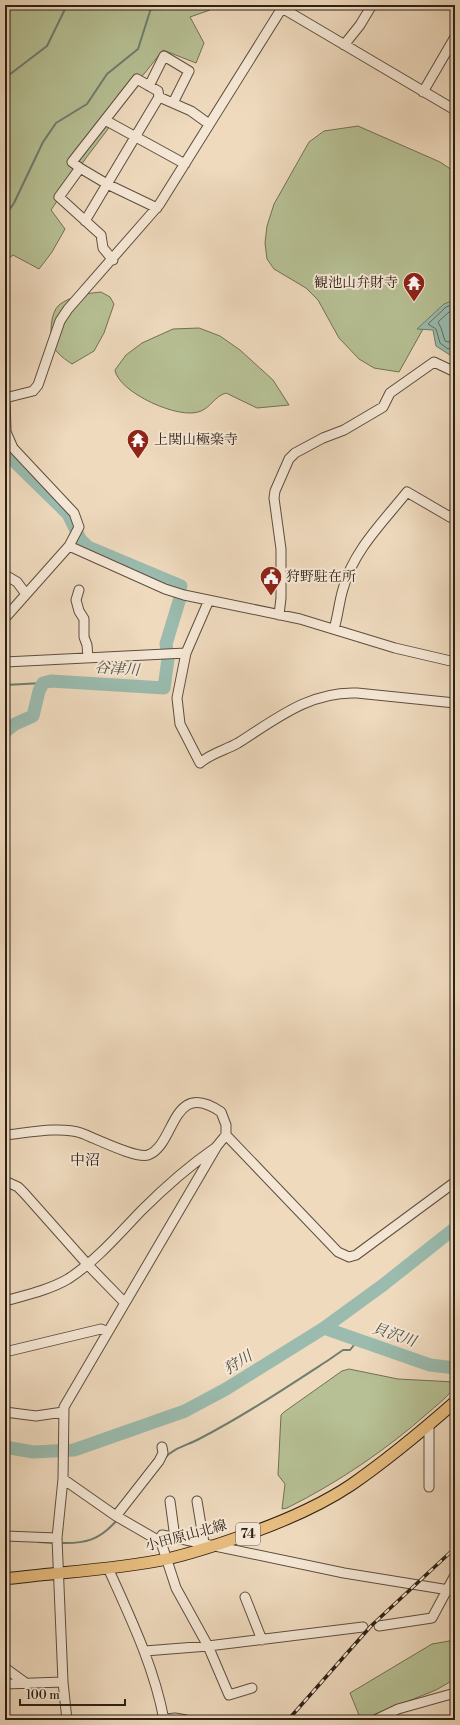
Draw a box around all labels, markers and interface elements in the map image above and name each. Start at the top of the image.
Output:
temple icon: 観池山弁財寺 [401,270,427,303]
place label: 観池山弁財寺 [314,274,398,292]
temple icon: 上関山極楽寺 [125,427,151,460]
place label: 上関山極楽寺 [154,431,238,449]
public building icon: 狩野駐在所 [258,564,284,597]
place label: 狩野駐在所 [286,568,356,586]
water label: 谷津川 [94,658,142,680]
district label: 中沼 [70,1151,100,1170]
water label: 貝沢川 [370,1319,420,1352]
water label: 狩川 [220,1346,257,1379]
street label: 小田原山北線 [143,1516,229,1556]
road number: 74 [236,1523,260,1545]
scale bar [20,1681,125,1707]
text: 100 m [26,1688,60,1703]

